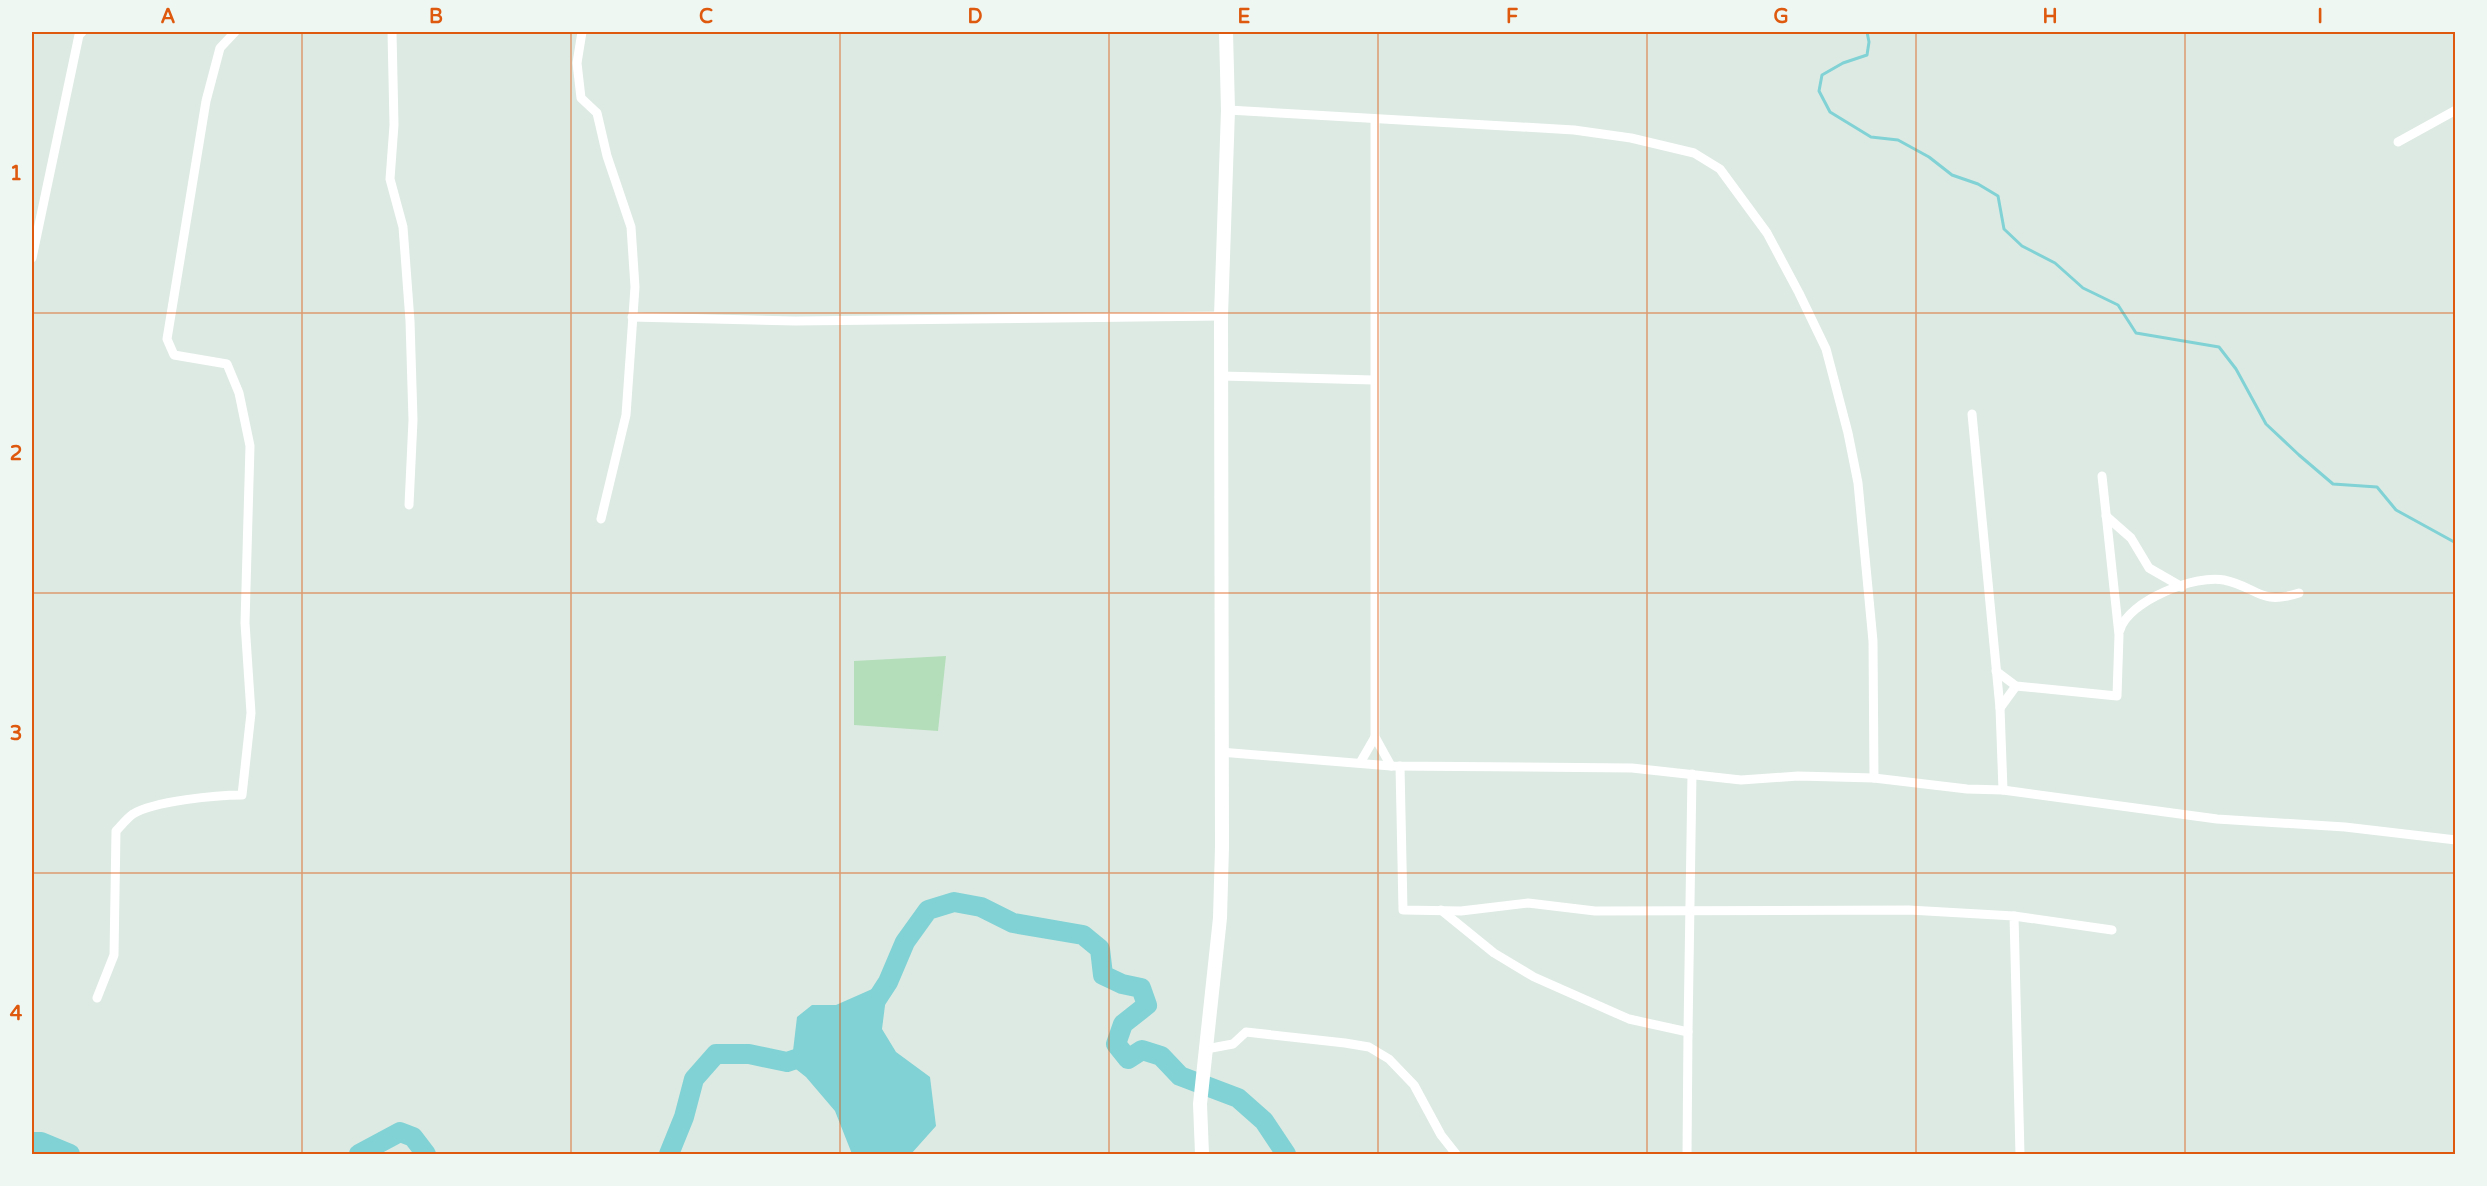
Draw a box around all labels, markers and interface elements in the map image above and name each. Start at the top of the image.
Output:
text: A [161,5,176,29]
text: B [429,5,443,29]
text: C [699,5,713,29]
text: D [967,5,983,29]
text: E [1238,5,1251,29]
text: F [1506,5,1518,29]
text: G [1773,5,1789,29]
text: H [2042,5,2058,29]
text: I [2317,5,2323,29]
text: 1 [10,162,22,186]
text: 2 [10,442,22,466]
text: 3 [10,722,22,746]
text: 4 [10,1002,23,1026]

